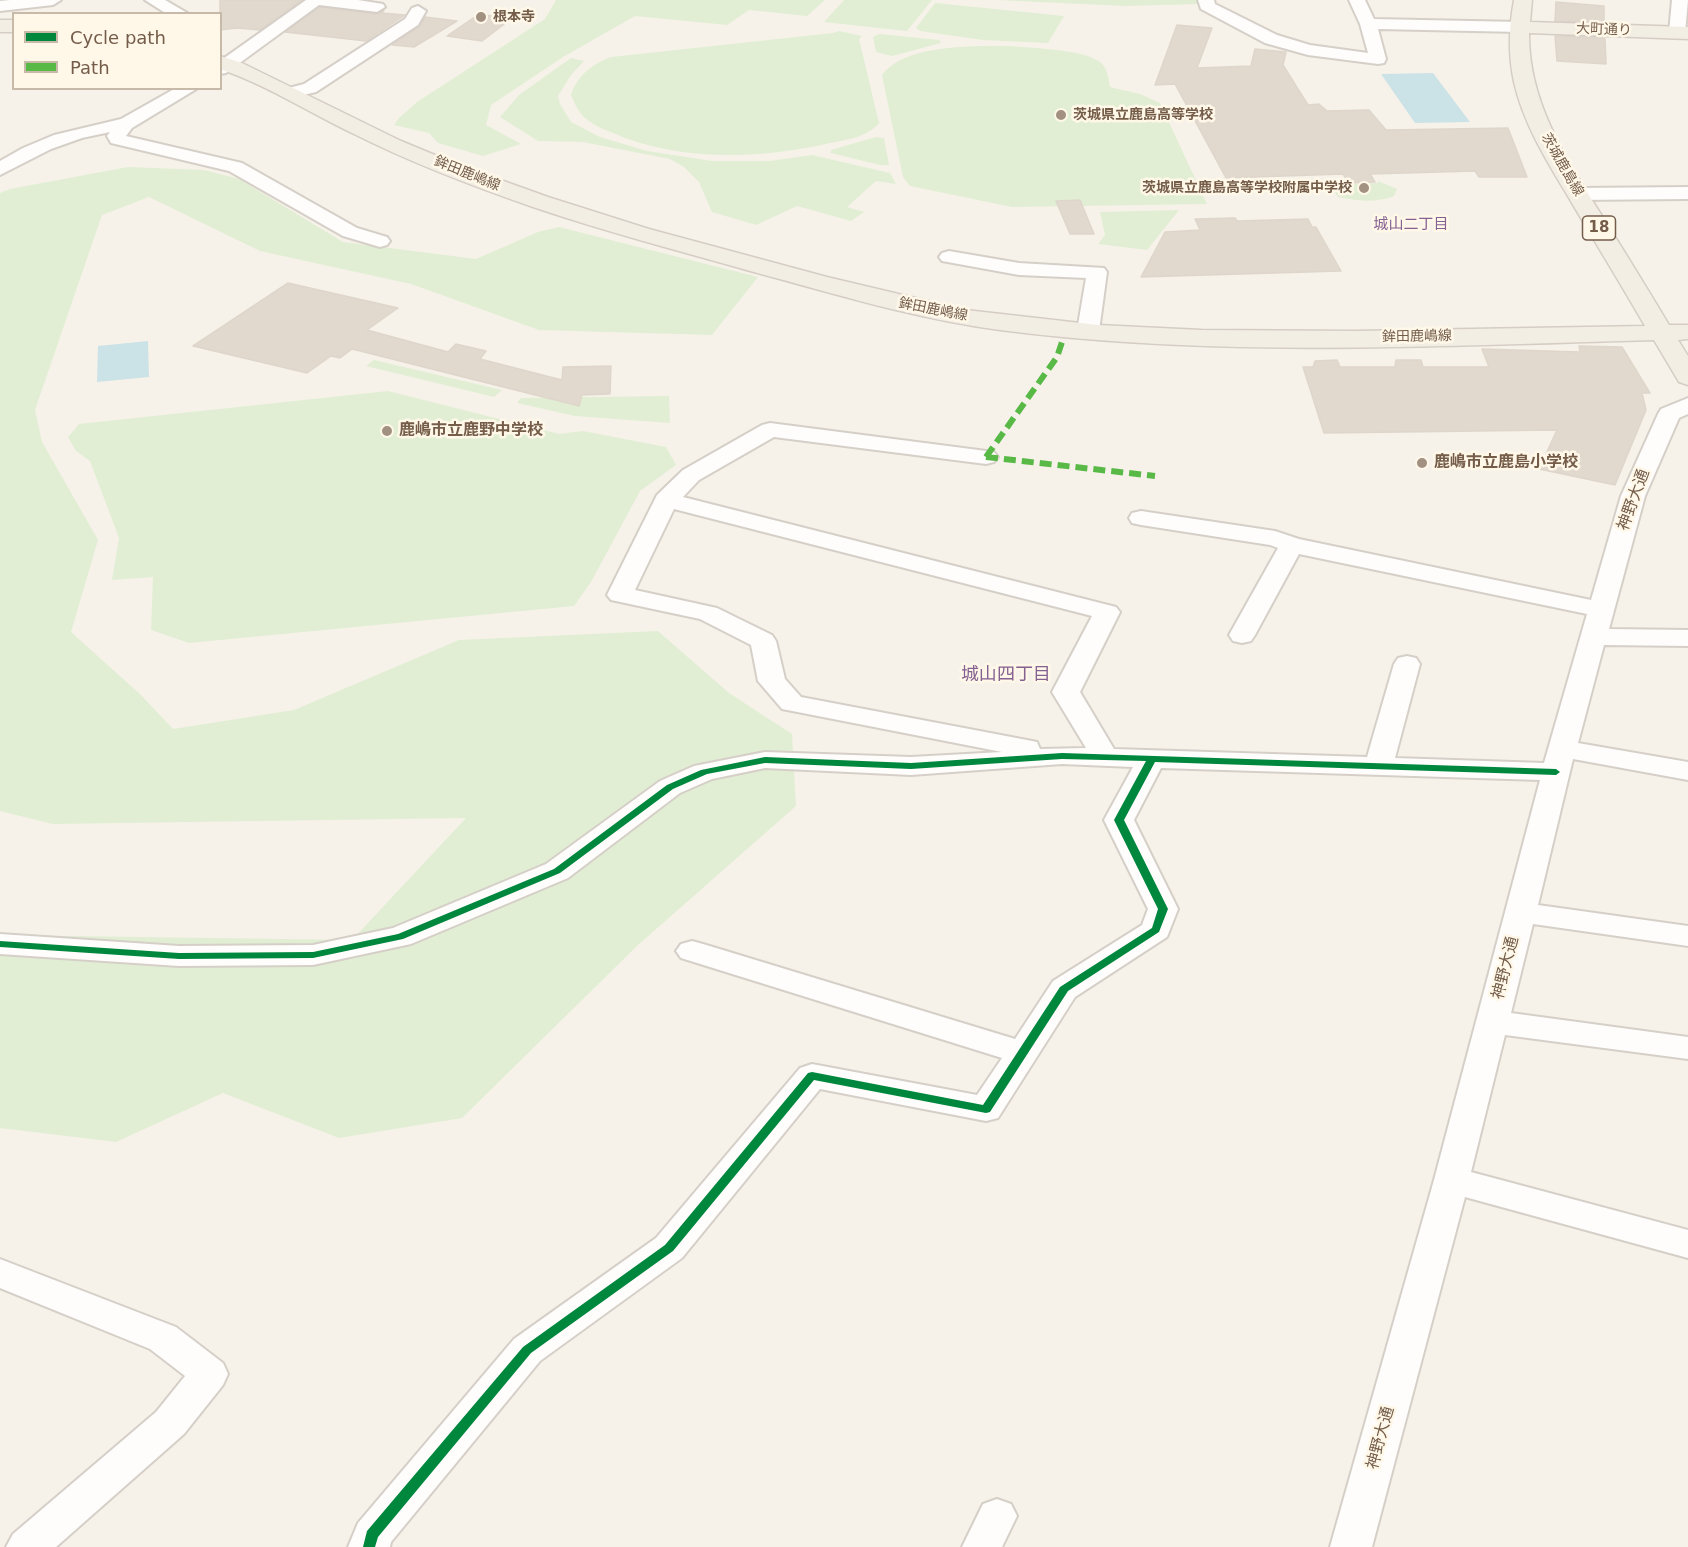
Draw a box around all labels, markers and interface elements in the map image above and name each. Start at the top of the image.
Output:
place label: 根本寺 [493,9,535,25]
marker: 根本寺 [474,10,488,24]
legend [12,12,222,90]
street label: 大町通り [1576,21,1632,39]
text: Cycle path [70,27,166,48]
text: Path [70,57,110,78]
place label: 茨城県立鹿島高等学校 [1073,107,1213,123]
marker: 茨城県立鹿島高等学校 [1054,108,1068,122]
street label: 茨城鹿島線 [1537,130,1587,200]
street label: 鉾田鹿嶋線 [431,153,503,195]
place label: 茨城県立鹿島高等学校附属中学校 [1142,180,1352,196]
marker: 茨城県立鹿島高等学校附属中学校 [1357,181,1371,195]
district label: 城山二丁目 [1374,216,1448,234]
road number: 18 [1582,216,1616,240]
street label: 鉾田鹿嶋線 [897,295,969,325]
street label: 鉾田鹿嶋線 [1382,328,1452,346]
place label: 鹿嶋市立鹿野中学校 [399,421,543,441]
marker: 鹿嶋市立鹿野中学校 [380,424,394,438]
place label: 鹿嶋市立鹿島小学校 [1434,453,1578,473]
marker: 鹿嶋市立鹿島小学校 [1415,456,1429,470]
street label: 神野大通 [1614,467,1654,533]
district label: 城山四丁目 [961,664,1051,686]
street label: 神野大通 [1489,935,1523,1001]
street label: 神野大通 [1363,1405,1399,1471]

